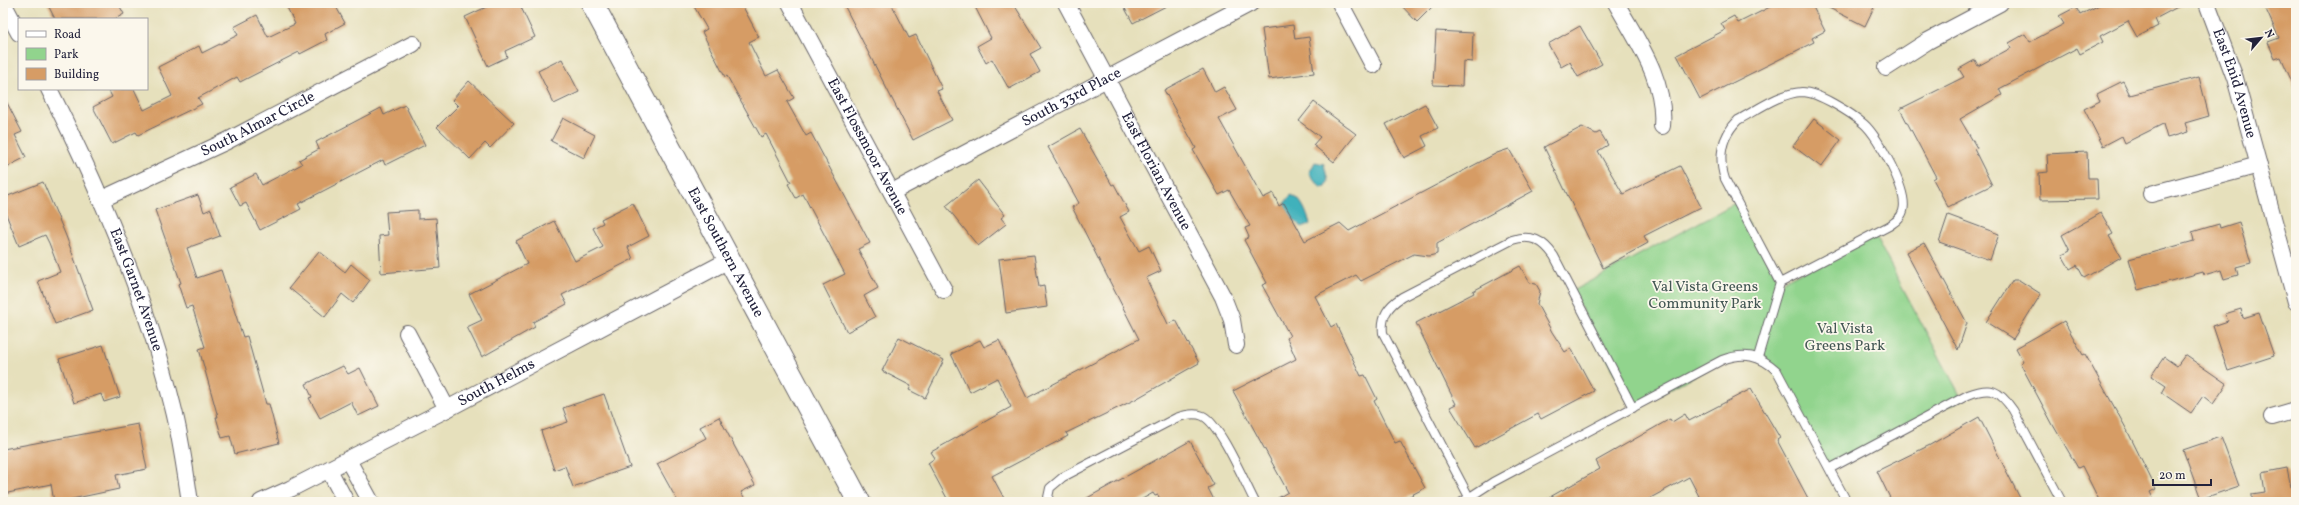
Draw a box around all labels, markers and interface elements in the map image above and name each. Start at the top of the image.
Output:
legend [18,18,148,90]
north arrow [2241,18,2281,58]
street label: East Enid Avenue [2207,25,2261,141]
text: Road [54,27,81,43]
text: N [2260,27,2277,41]
text: Park [54,47,79,63]
street label: South 33rd Place [1018,63,1125,132]
text: Building [54,67,99,83]
street label: East Flossmoor Avenue [822,74,912,219]
street label: South Almar Circle [197,86,319,162]
street label: East Florian Avenue [1116,109,1196,234]
street label: East Southern Avenue [682,184,769,321]
street label: East Garnet Avenue [104,225,168,354]
park label: Val Vista Greens Community Park [1649,277,1761,315]
park label: Val Vista Greens Park [1805,319,1885,357]
street label: South Helms [454,354,539,412]
scale bar [2153,461,2211,487]
text: 20 m [2159,468,2186,484]

